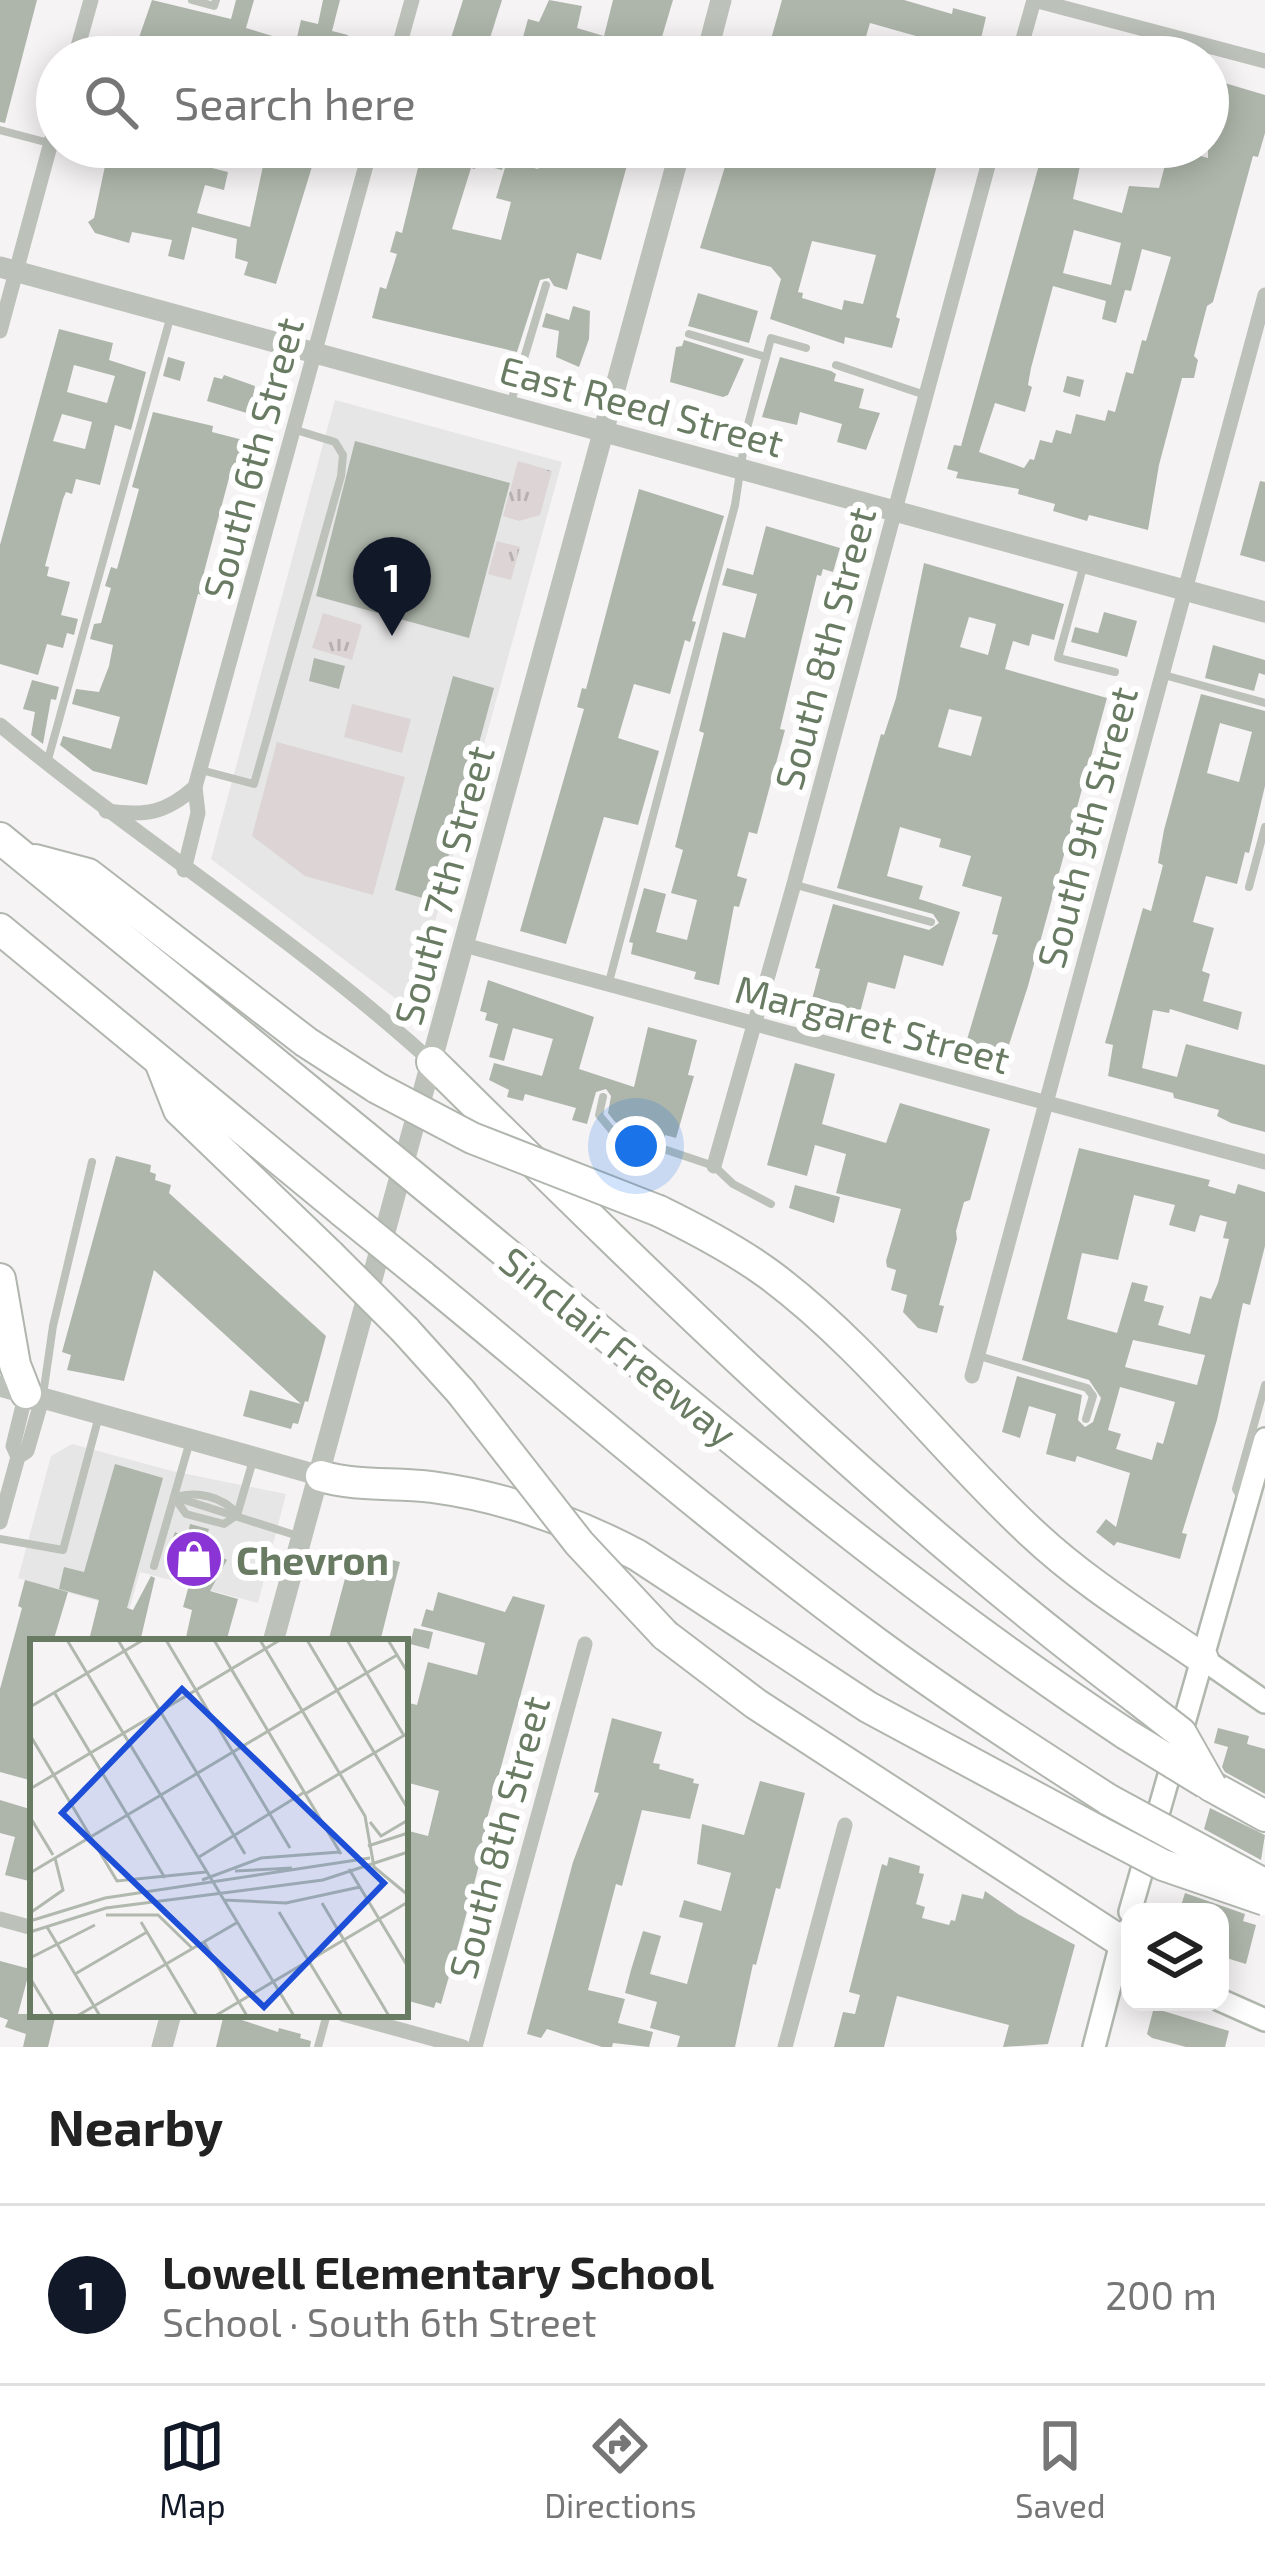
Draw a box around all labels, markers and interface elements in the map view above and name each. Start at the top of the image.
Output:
search box [36,36,1229,168]
icon: search [78,69,144,135]
text: Search here [174,75,416,129]
street label: South 6th Street [192,312,312,604]
street label: East Reed Street [495,345,789,465]
street label: South 8th Street [764,501,884,795]
pin: 1 [353,537,431,636]
street label: South 9th Street [1026,681,1146,973]
street label: South 7th Street [383,740,503,1030]
street label: Margaret Street [731,964,1015,1082]
your location [606,1116,666,1176]
street label: Sinclair Freeway [491,1236,747,1456]
shop icon: Chevron [163,1528,225,1590]
place label: Chevron [236,1536,389,1583]
inset map [30,1639,408,2017]
street label: South 8th Street [438,1690,558,1984]
map controls [1121,1903,1229,2011]
button: layers [1121,1903,1229,2011]
text: Nearby [48,2095,223,2156]
text: Lowell Elementary School [162,2244,714,2298]
text: 1 [79,2271,95,2318]
text: 200 m [1105,2271,1217,2318]
text: School · South 6th Street [162,2298,597,2345]
tab: Map [159,2413,226,2525]
tab: Directions [544,2413,696,2525]
tab: Saved [1015,2413,1106,2525]

